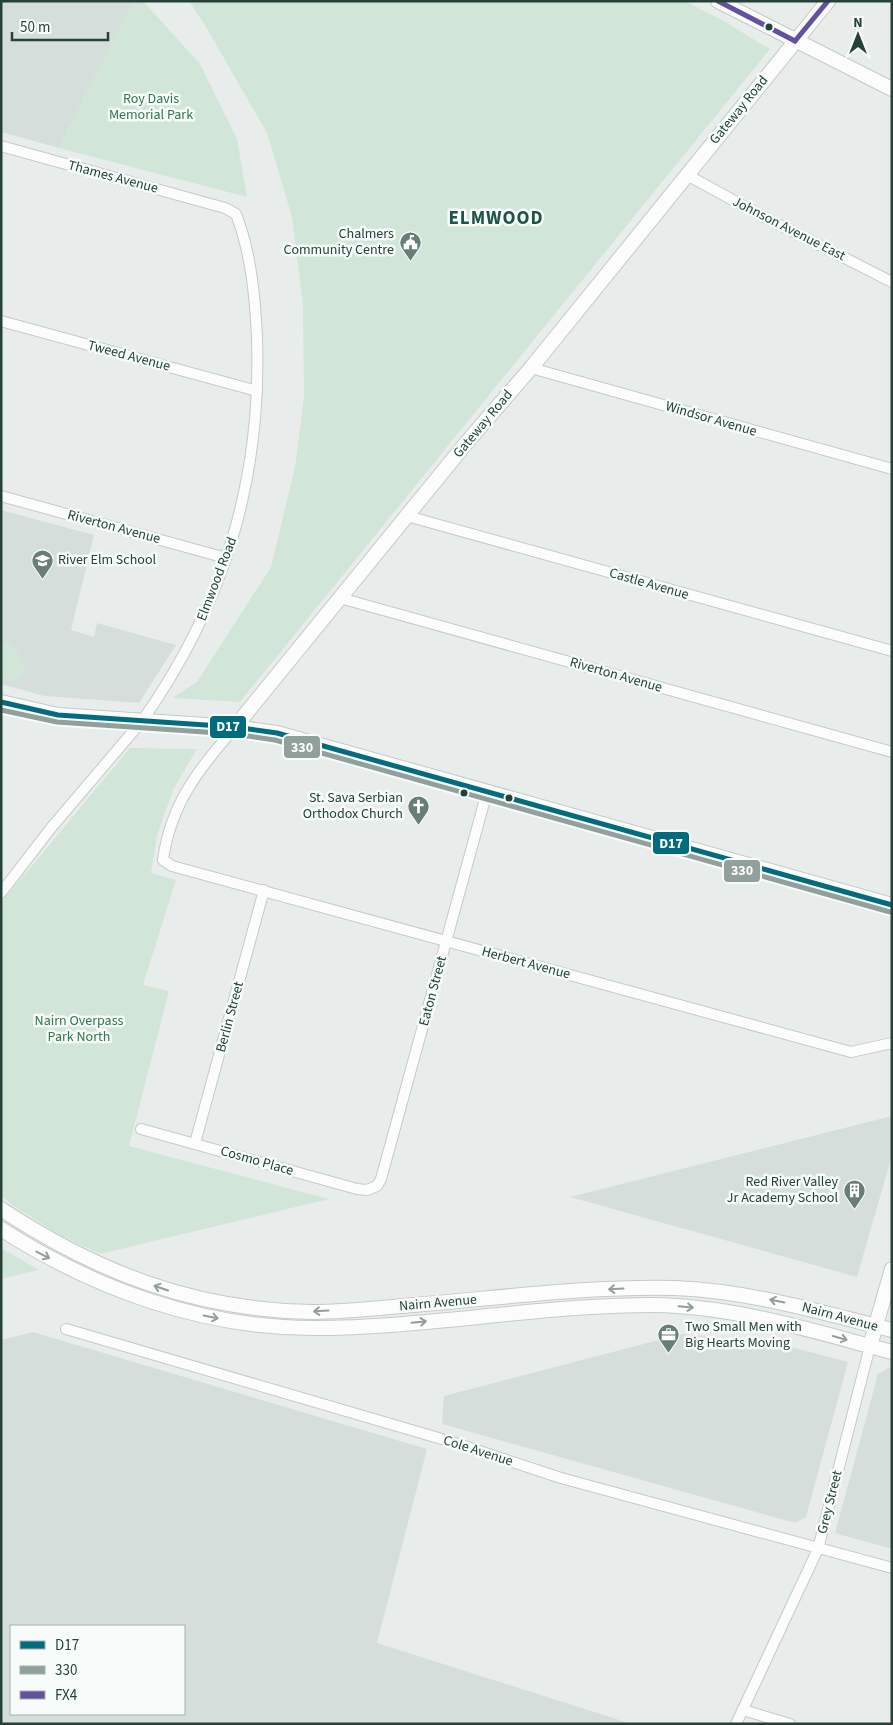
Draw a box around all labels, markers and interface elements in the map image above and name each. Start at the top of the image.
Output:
scale bar [12,10,109,42]
north arrow [833,10,883,60]
text: N [853,13,863,33]
text: 50 m [20,17,50,38]
unlabelled marker [764,22,774,32]
street label: Gateway Road [705,71,773,149]
park label: Roy Davis Memorial Park [109,89,193,125]
street label: Thames Avenue [66,155,160,199]
street label: Johnson Avenue East [729,192,849,266]
district label: ELMWOOD [448,205,544,232]
place label: Chalmers Community Centre [283,224,394,260]
public building icon: Chalmers Community Centre [398,230,422,261]
street label: Tweed Avenue [86,335,173,377]
street label: Gateway Road [449,386,517,462]
street label: Windsor Avenue [663,396,759,442]
street label: Riverton Avenue [65,505,163,549]
street label: Elmwood Road [192,534,242,624]
school or university icon: River Elm School [30,548,54,579]
place label: River Elm School [58,550,157,570]
street label: Castle Avenue [607,563,691,605]
street label: Riverton Avenue [567,652,665,698]
line badge: D17 [209,715,247,739]
text: D17 [216,717,240,737]
line badge: 330 [283,735,321,759]
text: 330 [291,738,313,758]
place label: St. Sava Serbian Orthodox Church [303,788,403,824]
unlabelled marker [459,788,469,798]
unlabelled marker [504,793,514,803]
church icon: St. Sava Serbian Orthodox Church [407,794,431,825]
line badge: D17 [652,831,690,855]
text: D17 [659,834,683,854]
line badge: 330 [723,859,761,883]
text: 330 [731,861,753,881]
street label: Herbert Avenue [479,942,573,984]
street label: Eaton Street [414,953,452,1028]
street label: Berlin Street [211,979,249,1055]
park label: Nairn Overpass Park North [35,1011,124,1047]
street label: Cosmo Place [218,1141,296,1181]
place label: Red River Valley Jr Academy School [727,1172,838,1208]
building icon: Red River Valley Jr Academy School [842,1178,866,1209]
one-way arrow [35,1250,50,1260]
one-way arrow [154,1283,169,1292]
one-way arrow [608,1284,624,1293]
street label: Nairn Avenue [398,1290,478,1316]
one-way arrow [770,1296,786,1305]
street label: Nairn Avenue [800,1297,880,1337]
one-way arrow [678,1302,694,1312]
one-way arrow [313,1307,329,1316]
one-way arrow [202,1312,218,1322]
one-way arrow [411,1317,427,1327]
place label: Two Small Men with Big Hearts Moving [685,1317,802,1353]
office icon: Two Small Men with Big Hearts Moving [657,1323,681,1354]
one-way arrow [831,1333,847,1343]
street label: Cole Avenue [441,1430,515,1472]
street label: Grey Street [812,1468,848,1536]
legend [10,1625,185,1715]
text: D17 [55,1635,79,1656]
text: 330 [55,1660,77,1681]
text: FX4 [55,1685,78,1706]

